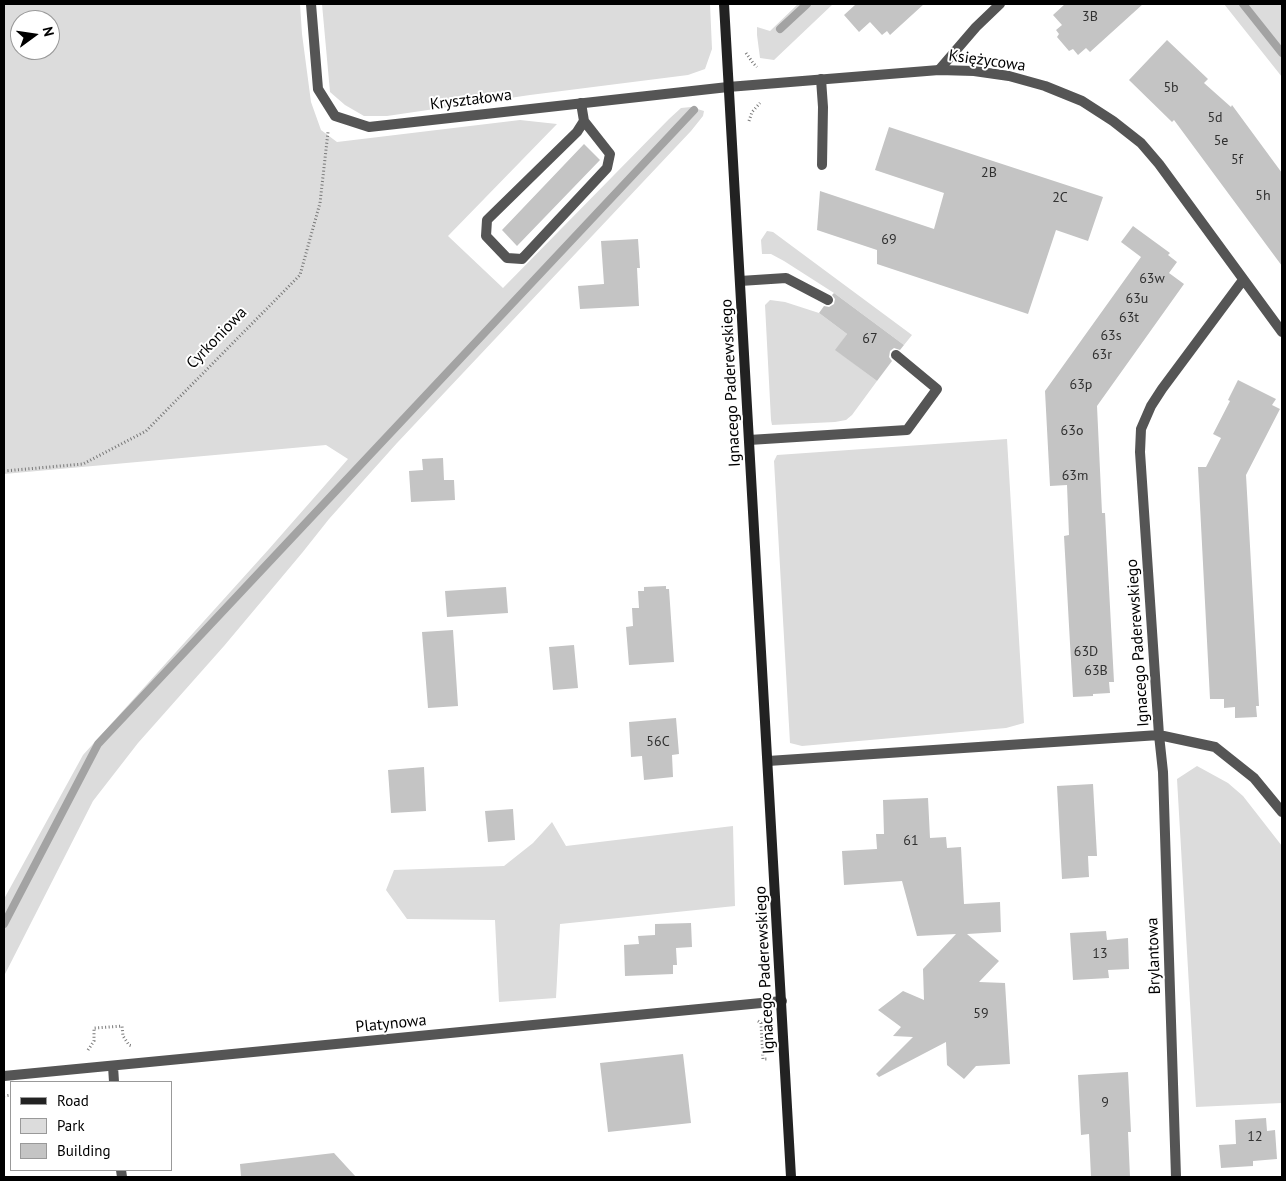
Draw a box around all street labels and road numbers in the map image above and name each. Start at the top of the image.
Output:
street label: Księżycowa [947,46,1027,76]
street label: Kryształowa [429,85,513,115]
street label: Ignacego Paderewskiego [717,299,745,467]
street label: Cyrkoniowa [183,303,251,373]
street label: Ignacego Paderewskiego [1123,558,1153,728]
street label: Ignacego Paderewskiego [751,886,779,1054]
street label: Brylantowa [1143,917,1165,995]
street label: Platynowa [355,1011,427,1037]

